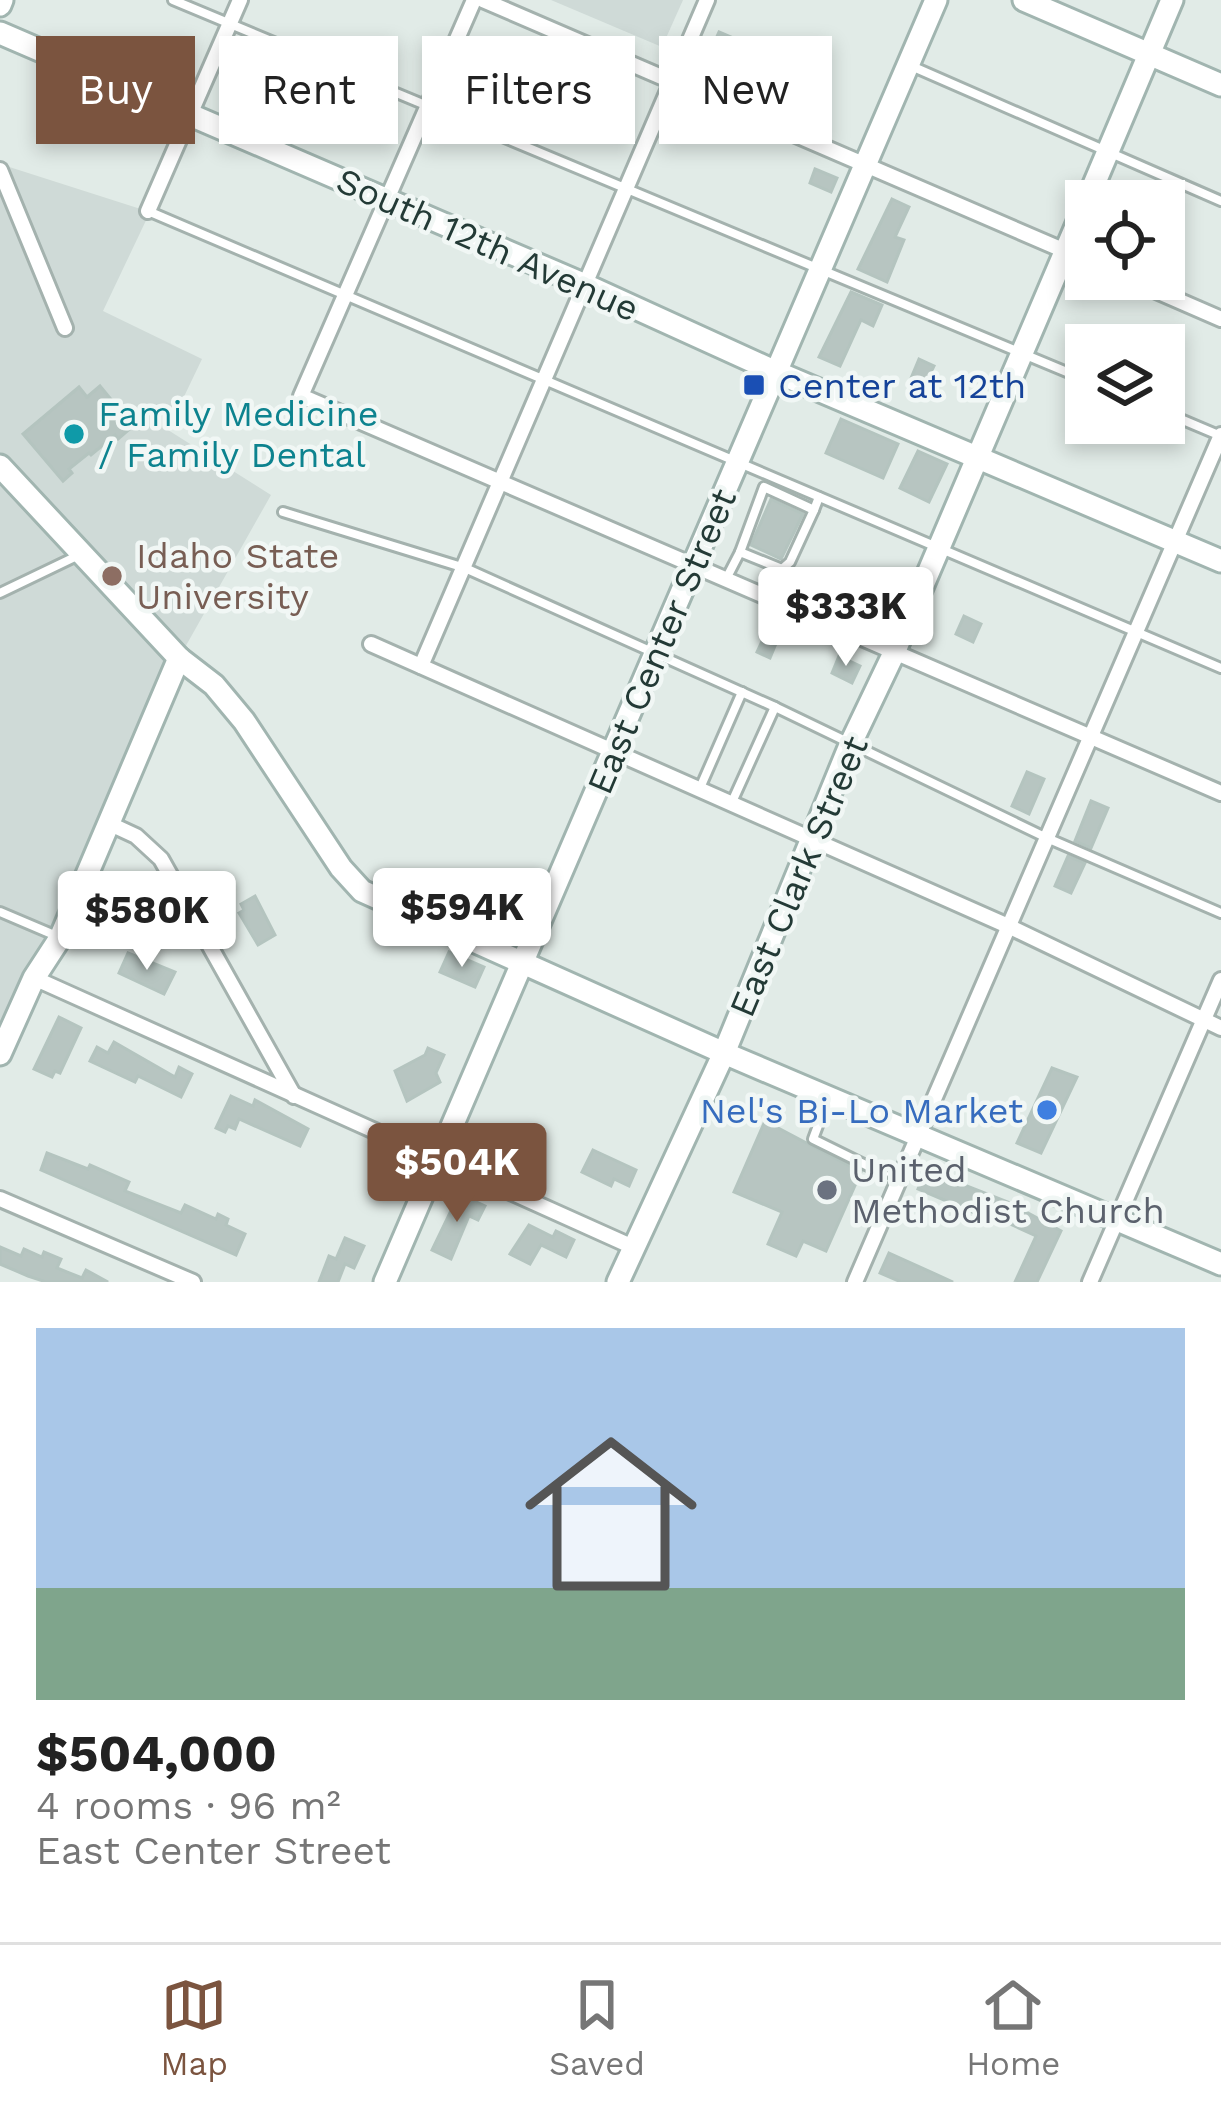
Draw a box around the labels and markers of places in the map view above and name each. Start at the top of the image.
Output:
place label: Center at 12th [778,365,1026,407]
marker: Center at 12th [741,372,767,398]
place label: Family Medicine / Family Dental [98,393,379,476]
marker: Family Medicine / Family Dental [61,421,87,447]
place label: Idaho State University [136,535,339,618]
marker: Idaho State University [99,563,125,589]
pin: $333K [762,567,930,669]
pin: $594K [378,868,546,970]
pin: $580K [63,871,231,973]
place label: Nel's Bi-Lo Market [700,1090,1023,1132]
marker: Nel's Bi-Lo Market [1034,1097,1060,1123]
pin: $504K [373,1123,541,1225]
place label: United Methodist Church [851,1149,1165,1232]
marker: United Methodist Church [814,1177,840,1203]

